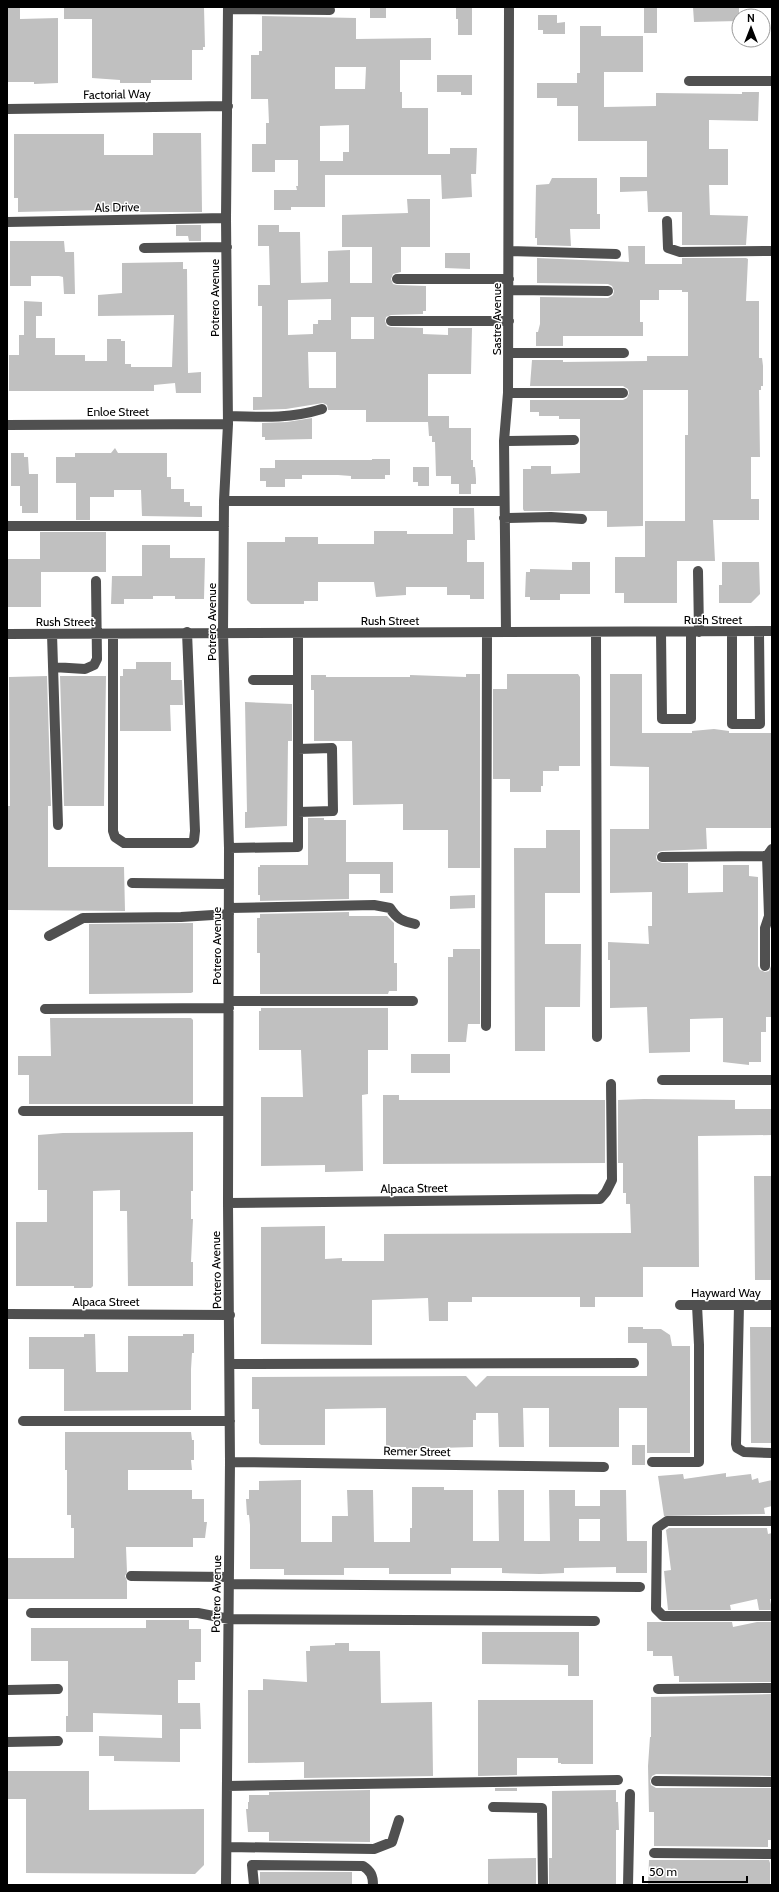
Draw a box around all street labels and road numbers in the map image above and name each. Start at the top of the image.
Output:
street label: Factorial Way [83,86,151,102]
street label: Als Drive [95,199,139,215]
street label: Potrero Avenue [207,259,222,337]
street label: Sastre Avenue [489,283,504,355]
street label: Enloe Street [87,404,149,419]
street label: Potrero Avenue [204,583,219,661]
street label: Rush Street [684,612,742,627]
street label: Rush Street [361,613,419,628]
street label: Rush Street [36,614,94,629]
street label: Potrero Avenue [209,907,224,985]
street label: Alpaca Street [380,1180,448,1196]
street label: Potrero Avenue [208,1231,224,1309]
street label: Hayward Way [691,1285,761,1300]
street label: Alpaca Street [72,1294,140,1309]
street label: Remer Street [383,1443,451,1459]
street label: Potrero Avenue [208,1555,224,1633]

